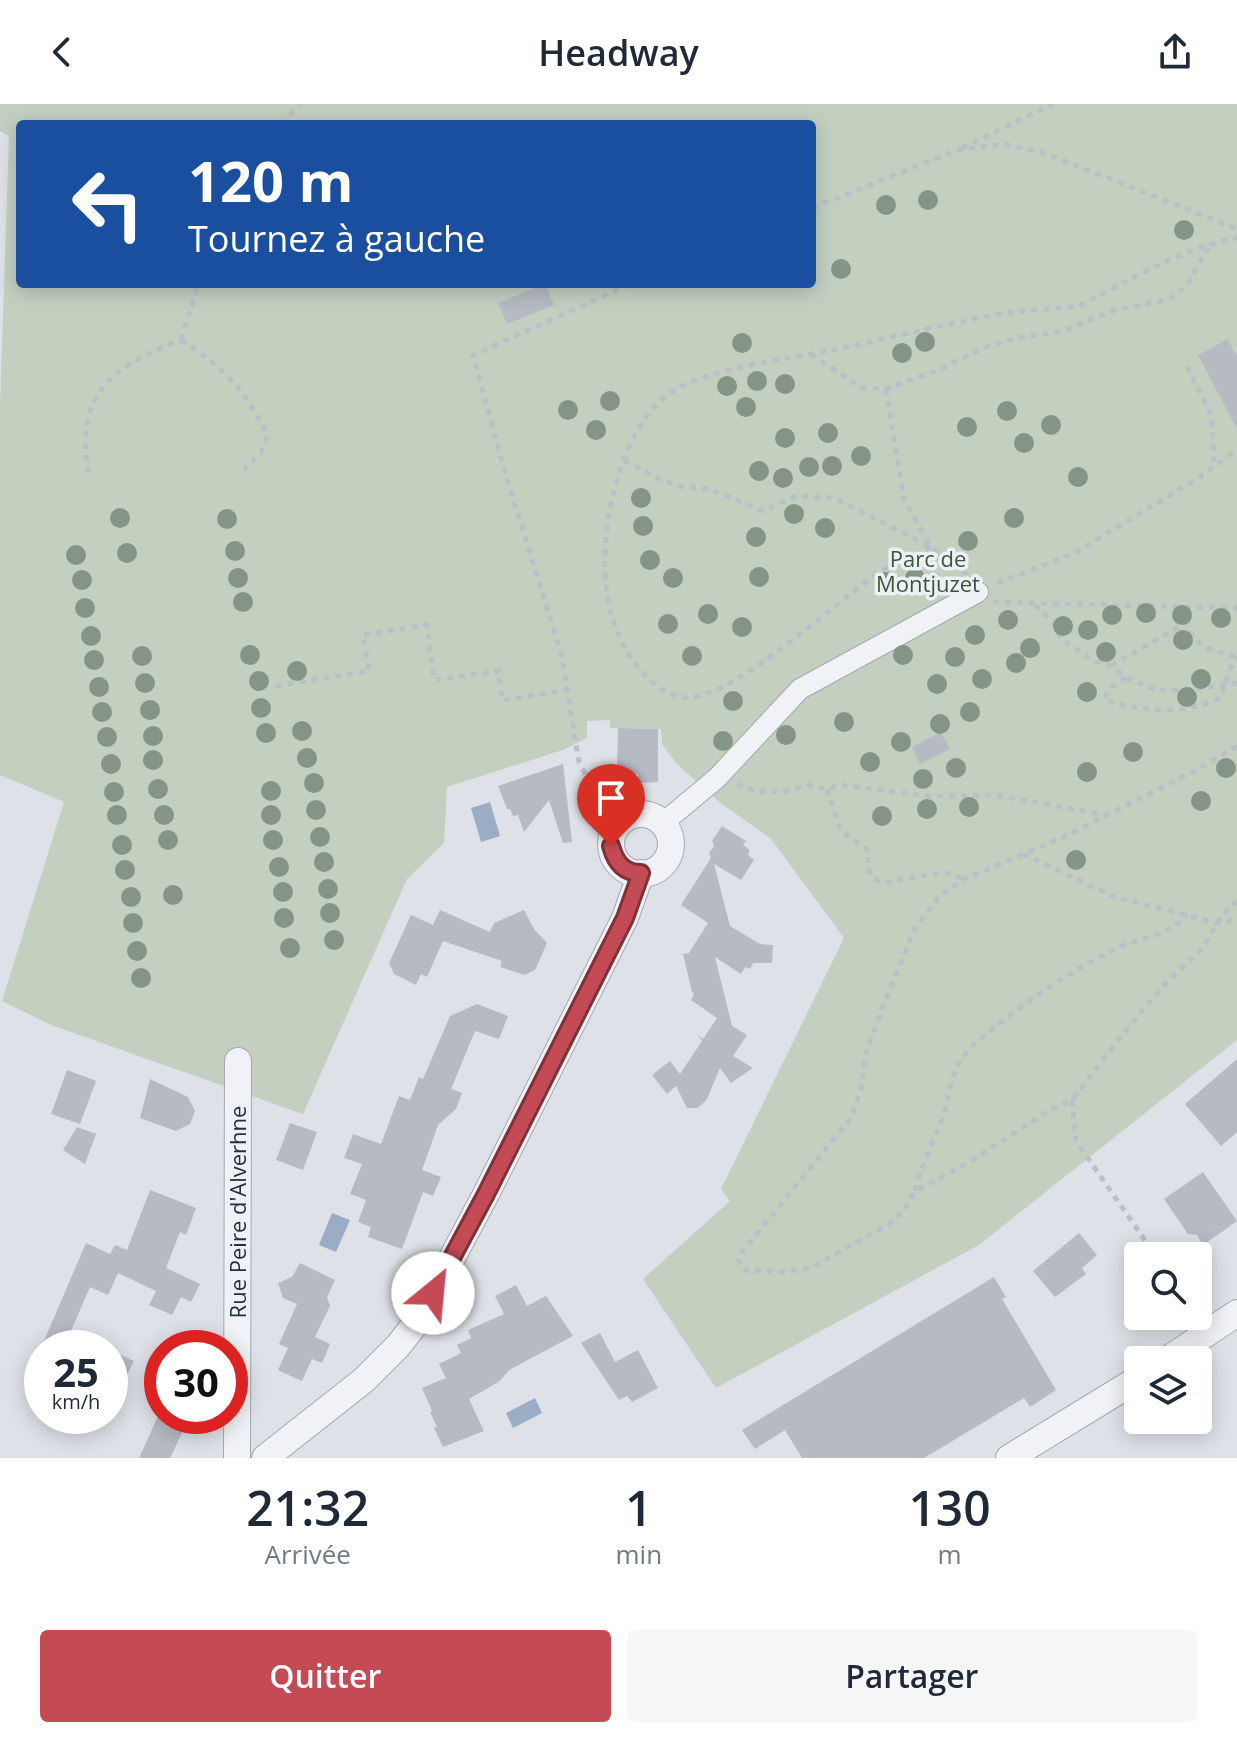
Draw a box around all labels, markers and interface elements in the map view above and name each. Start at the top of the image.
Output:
text: Headway [538,28,699,77]
icon: back [40,30,84,74]
icon: share [1153,30,1197,74]
text: 120 m [188,142,354,218]
icon: left [56,152,160,256]
text: Tournez à gauche [188,214,485,263]
park label: Parc de Montjuzet [876,543,980,598]
pin [577,764,645,846]
icon: arrive [589,776,633,820]
street label: Rue Peire d'Alverhne [222,1106,252,1318]
map controls [1124,1242,1212,1434]
button: search [1124,1242,1212,1330]
position arrow [391,1251,475,1335]
speed limit sign: 30 [144,1330,248,1434]
text: 25 [53,1344,99,1399]
button: layers [1124,1346,1212,1434]
text: km/h [52,1388,100,1415]
text: 21:32 [246,1475,369,1540]
text: 1 [625,1475,653,1540]
text: 130 [908,1475,991,1540]
text: Arrivée [265,1536,351,1572]
text: min [616,1536,662,1572]
text: m [938,1536,962,1572]
button: Quitter [40,1630,611,1722]
button: Partager [627,1630,1197,1722]

